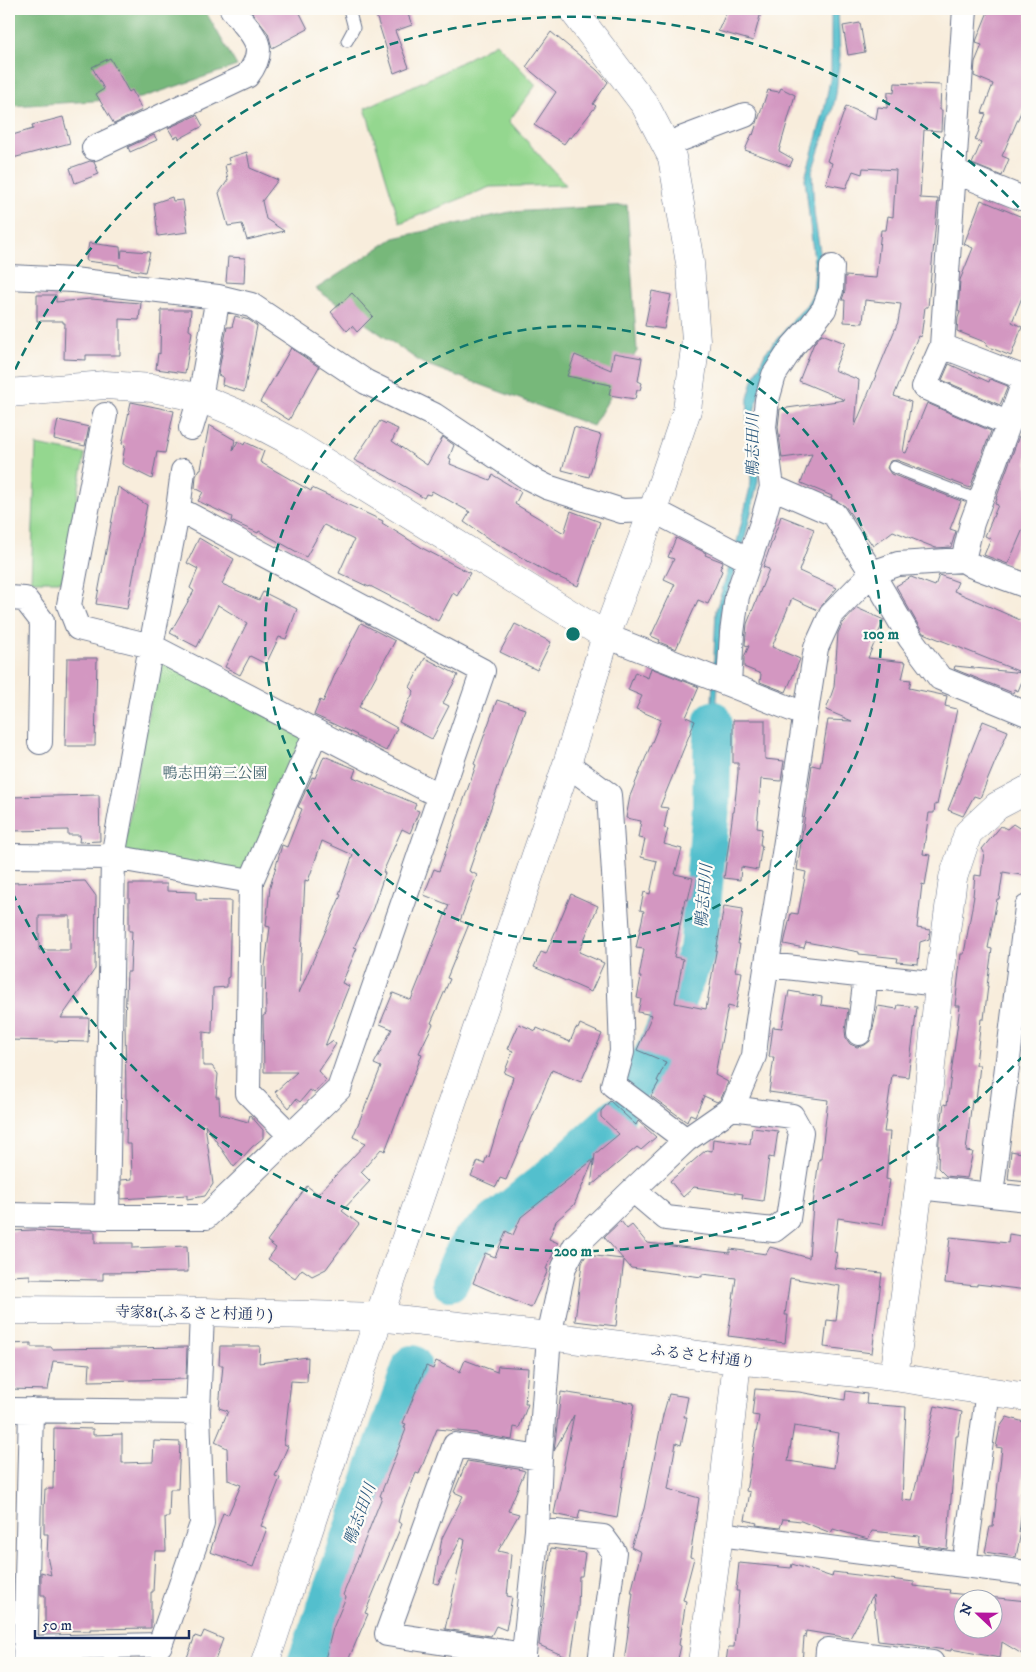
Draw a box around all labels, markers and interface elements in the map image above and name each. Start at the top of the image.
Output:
water label: 鴨志田川 [743,411,763,477]
centre of rings [564,625,582,643]
text: 100 m [863,625,900,644]
park label: 鴨志田第三公園 [162,764,268,783]
water label: 鴨志田川 [691,861,717,929]
text: 200 m [554,1242,593,1261]
street label: 寺家81(ふるさと村通り) [115,1303,273,1324]
street label: ふるさと村通り [650,1341,756,1372]
water label: 鴨志田川 [340,1479,381,1548]
north arrow [954,1590,1004,1640]
text: N [956,1600,978,1618]
scale bar [35,1607,189,1639]
text: 50 m [42,1616,72,1635]

